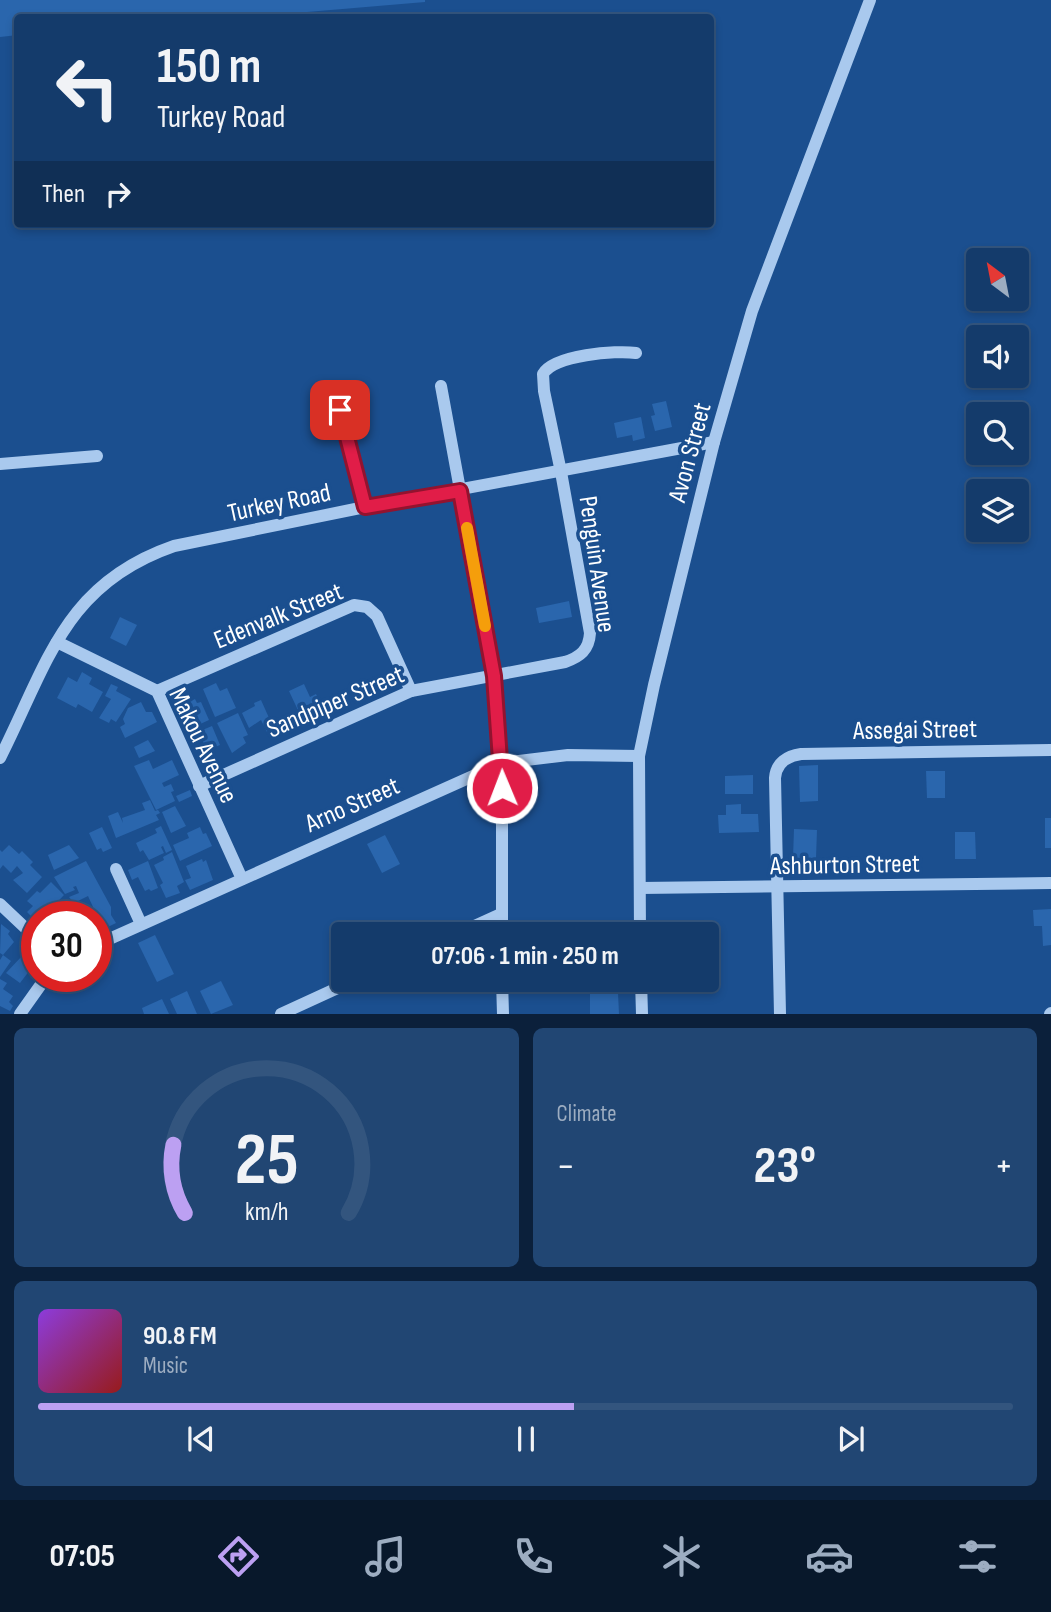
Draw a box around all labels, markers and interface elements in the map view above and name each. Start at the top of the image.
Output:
text: 150 m [157,38,261,97]
icon: left [42,42,133,133]
text: Turkey Road [157,98,285,137]
icon: right [99,175,137,213]
text: Then [42,179,85,210]
north arrow [966,248,1029,312]
map controls [966,248,1029,542]
button: sound [966,325,1029,388]
pin [310,380,370,440]
icon: arrive [321,391,359,429]
street label: Avon Street [662,399,719,506]
button: search [966,402,1029,465]
street label: Turkey Road [225,477,334,529]
button: layers [966,479,1029,542]
street label: Penguin Avenue [572,494,621,634]
street label: Edenvalk Street [210,576,348,656]
street label: Sandpiper Street [262,659,409,745]
street label: Makou Avenue [161,683,244,808]
street label: Assegai Street [852,714,977,747]
position arrow [465,751,539,825]
street label: Arno Street [300,771,405,840]
street label: Ashburton Street [769,849,920,882]
speed limit sign: 30 [21,901,112,992]
text: 07:06 · 1 min · 250 m [431,941,619,972]
text: Climate [557,1100,616,1128]
text: 25 [234,1118,298,1206]
text: 23° [754,1135,816,1198]
text: − [557,1144,575,1189]
text: + [994,1144,1013,1189]
text: km/h [245,1197,288,1228]
text: 90.8 FM [143,1321,217,1352]
text: Music [143,1352,188,1380]
icon: previous [182,1420,220,1458]
icon: pause [507,1420,545,1458]
icon: next [832,1420,870,1458]
icon: directions [214,1532,263,1581]
icon: music [361,1532,410,1581]
icon: phone [509,1532,558,1581]
icon: climate [657,1532,706,1581]
icon: car [805,1532,854,1581]
icon: filters [953,1532,1002,1581]
text: 07:05 [49,1537,115,1576]

